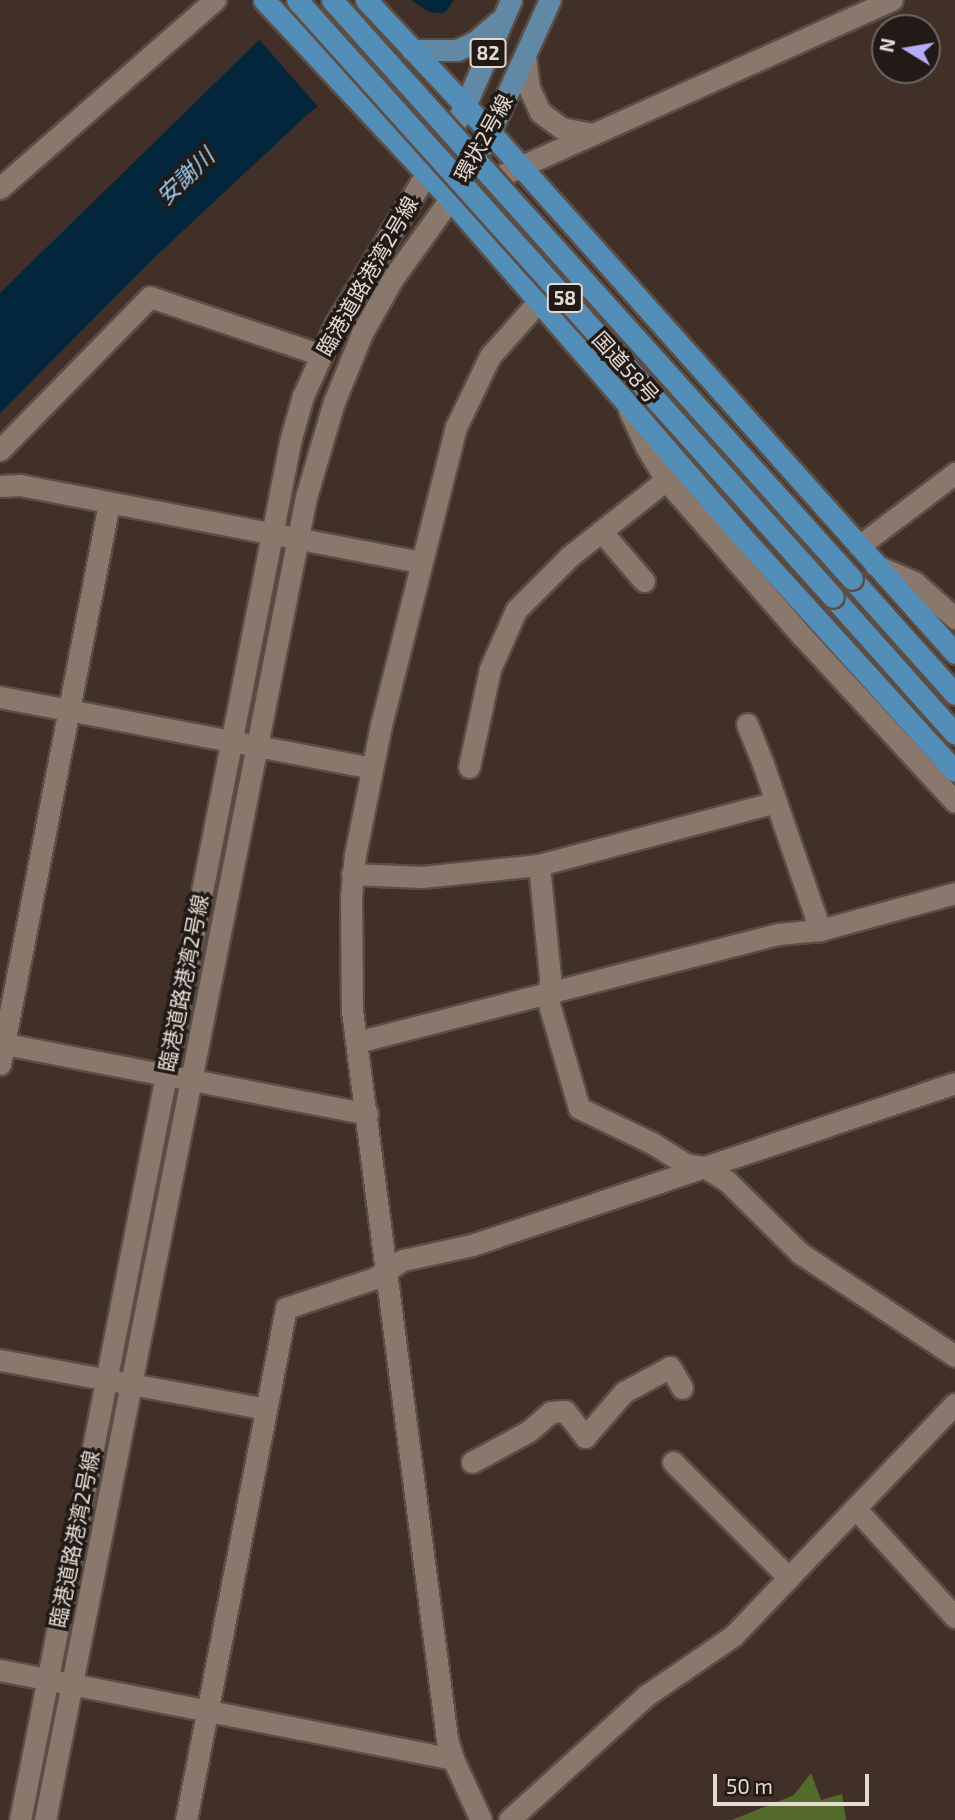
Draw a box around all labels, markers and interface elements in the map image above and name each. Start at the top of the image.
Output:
north arrow [871,14,941,84]
text: N [874,36,899,54]
road number: 82 [469,38,507,68]
street label: 環状2号線 [449,90,517,186]
water label: 安謝川 [151,142,219,210]
street label: 臨港道路港湾2号線 [311,192,423,360]
road number: 58 [546,282,584,314]
street label: 国道58号 [588,326,664,408]
street label: 臨港道路港湾2号線 [153,892,213,1074]
street label: 臨港道路港湾2号線 [44,1448,104,1630]
scale bar [717,1760,873,1804]
text: 50 m [726,1773,773,1798]

